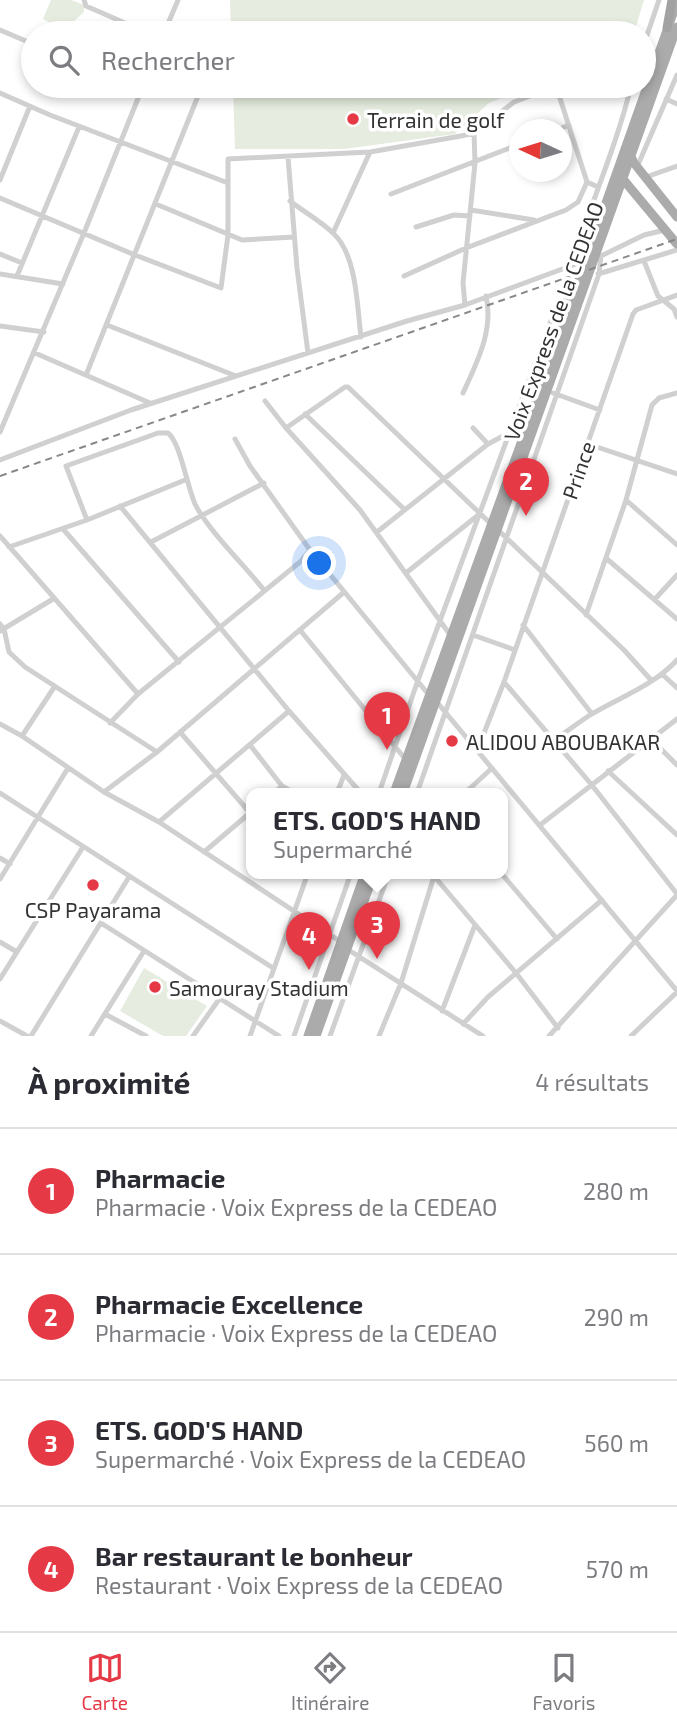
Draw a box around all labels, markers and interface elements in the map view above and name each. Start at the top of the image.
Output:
search box [21,21,656,98]
icon: search [45,41,83,79]
text: Rechercher [101,44,235,75]
place label: Terrain de golf [367,107,505,132]
marker: Terrain de golf [345,111,361,127]
north arrow [509,119,572,182]
street label: Voix Express de la CEDEAO [498,198,608,444]
street label: Prince [556,438,600,502]
pin: 2 [503,458,549,516]
your location [302,546,336,580]
pin: 1 [364,692,410,750]
place label: ALIDOU ABOUBAKAR [466,729,660,754]
marker: ALIDOU ABOUBAKAR [444,733,460,749]
popup [246,788,508,879]
text: ETS. GOD'S HAND [273,804,481,835]
text: Supermarché [273,835,412,863]
marker: CSP Payarama [85,877,101,893]
place label: CSP Payarama [25,897,161,922]
pin: 3 [354,901,400,959]
pin: 4 [286,912,332,970]
place label: Samouray Stadium [169,975,349,1000]
marker: Samouray Stadium [147,979,163,995]
text: À proximité [28,1064,190,1100]
text: 4 résultats [535,1068,649,1096]
text: Pharmacie [95,1162,225,1193]
text: 1 [46,1177,56,1205]
text: 280 m [583,1177,649,1205]
text: Pharmacie · Voix Express de la CEDEAO [95,1193,497,1221]
text: Pharmacie Excellence [95,1288,363,1319]
text: 2 [44,1303,58,1331]
text: 290 m [584,1303,649,1331]
text: Pharmacie · Voix Express de la CEDEAO [95,1319,497,1347]
text: ETS. GOD'S HAND [95,1414,303,1445]
text: 3 [44,1429,58,1457]
text: 560 m [584,1429,649,1457]
text: Supermarché · Voix Express de la CEDEAO [95,1445,526,1473]
text: Bar restaurant le bonheur [95,1540,413,1571]
text: 4 [44,1555,58,1583]
text: 570 m [586,1555,649,1583]
text: Restaurant · Voix Express de la CEDEAO [95,1571,503,1599]
tab: Carte [82,1649,128,1714]
tab: Itinéraire [291,1649,369,1714]
tab: Favoris [533,1649,595,1714]

